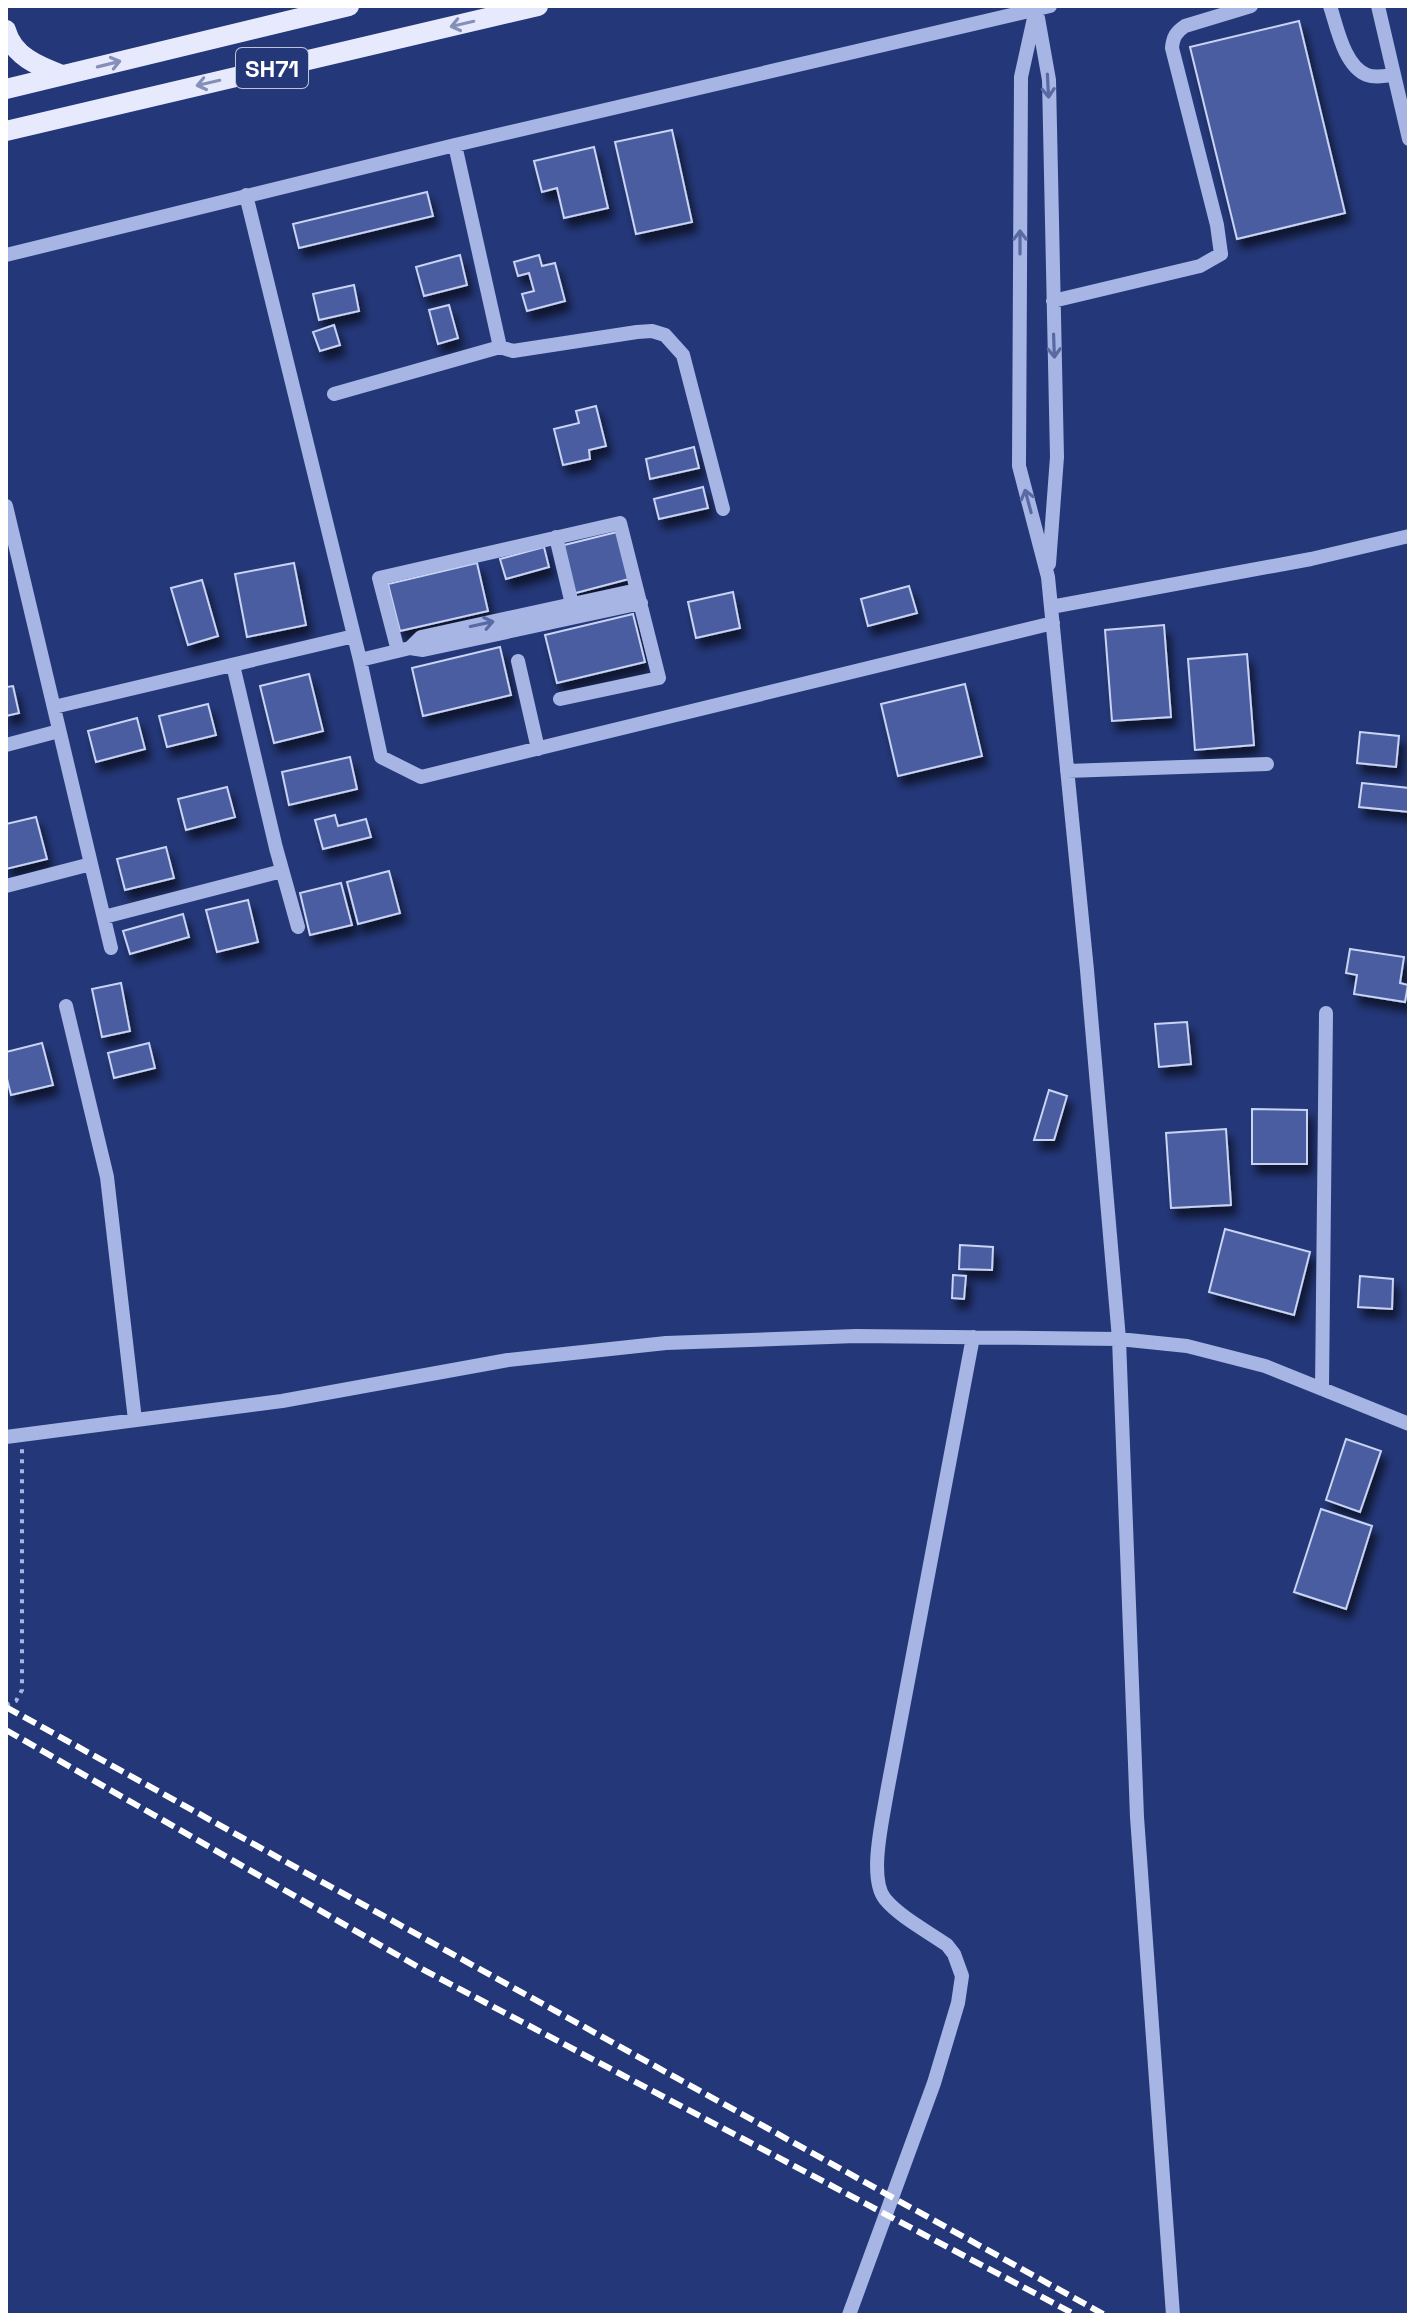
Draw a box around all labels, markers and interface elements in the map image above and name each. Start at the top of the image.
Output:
one-way arrow [449,17,475,32]
road number: SH71 [236,48,308,88]
one-way arrow [96,55,121,70]
one-way arrow [1041,72,1056,99]
one-way arrow [196,76,222,91]
one-way arrow [1012,229,1028,256]
one-way arrow [1046,332,1062,359]
one-way arrow [1020,489,1035,515]
one-way arrow [468,616,494,631]

